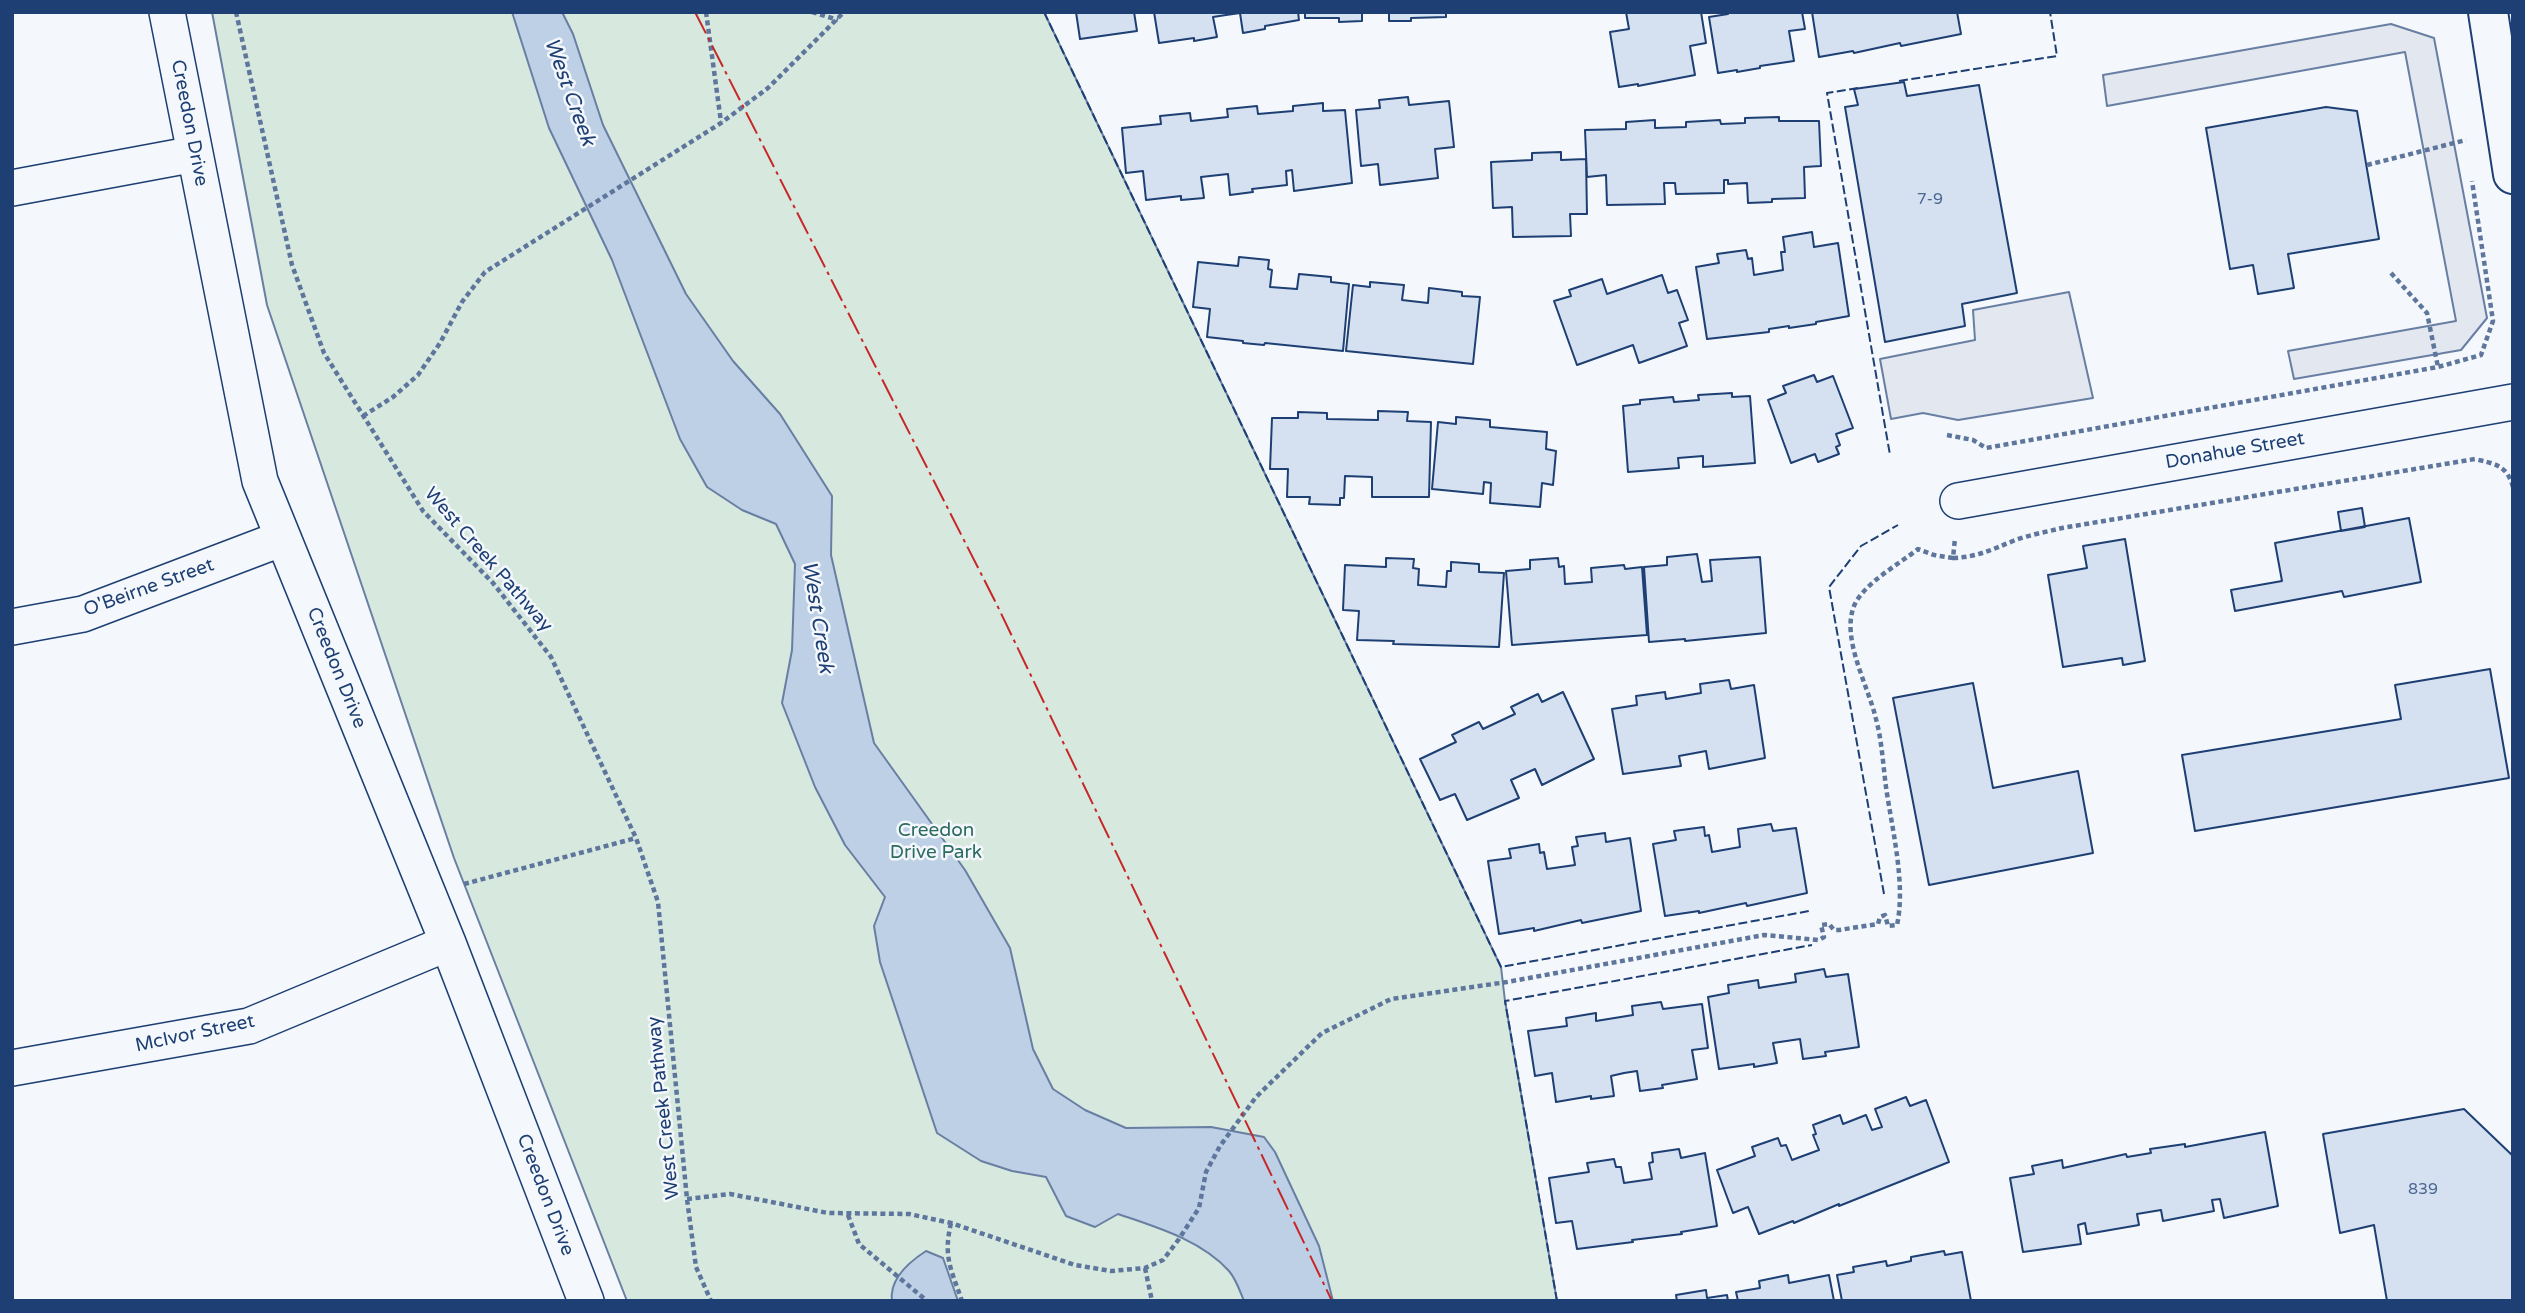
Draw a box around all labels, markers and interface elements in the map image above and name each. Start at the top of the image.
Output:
water label: West Creek [538,35,600,149]
street label: Creedon Drive [166,58,212,188]
house number: 7-9 [1917,190,1943,210]
street label: Donahue Street [2164,428,2306,474]
street label: West Creek Pathway [419,483,557,637]
street label: O'Beirne Street [81,554,217,622]
water label: West Creek [796,559,838,675]
street label: Creedon Drive [301,604,371,732]
park label: Creedon Drive Park [890,820,982,864]
street label: McIvor Street [133,1010,257,1058]
street label: West Creek Pathway [643,1015,685,1201]
street label: Creedon Drive [511,1131,579,1259]
house number: 839 [2408,1180,2438,1200]

